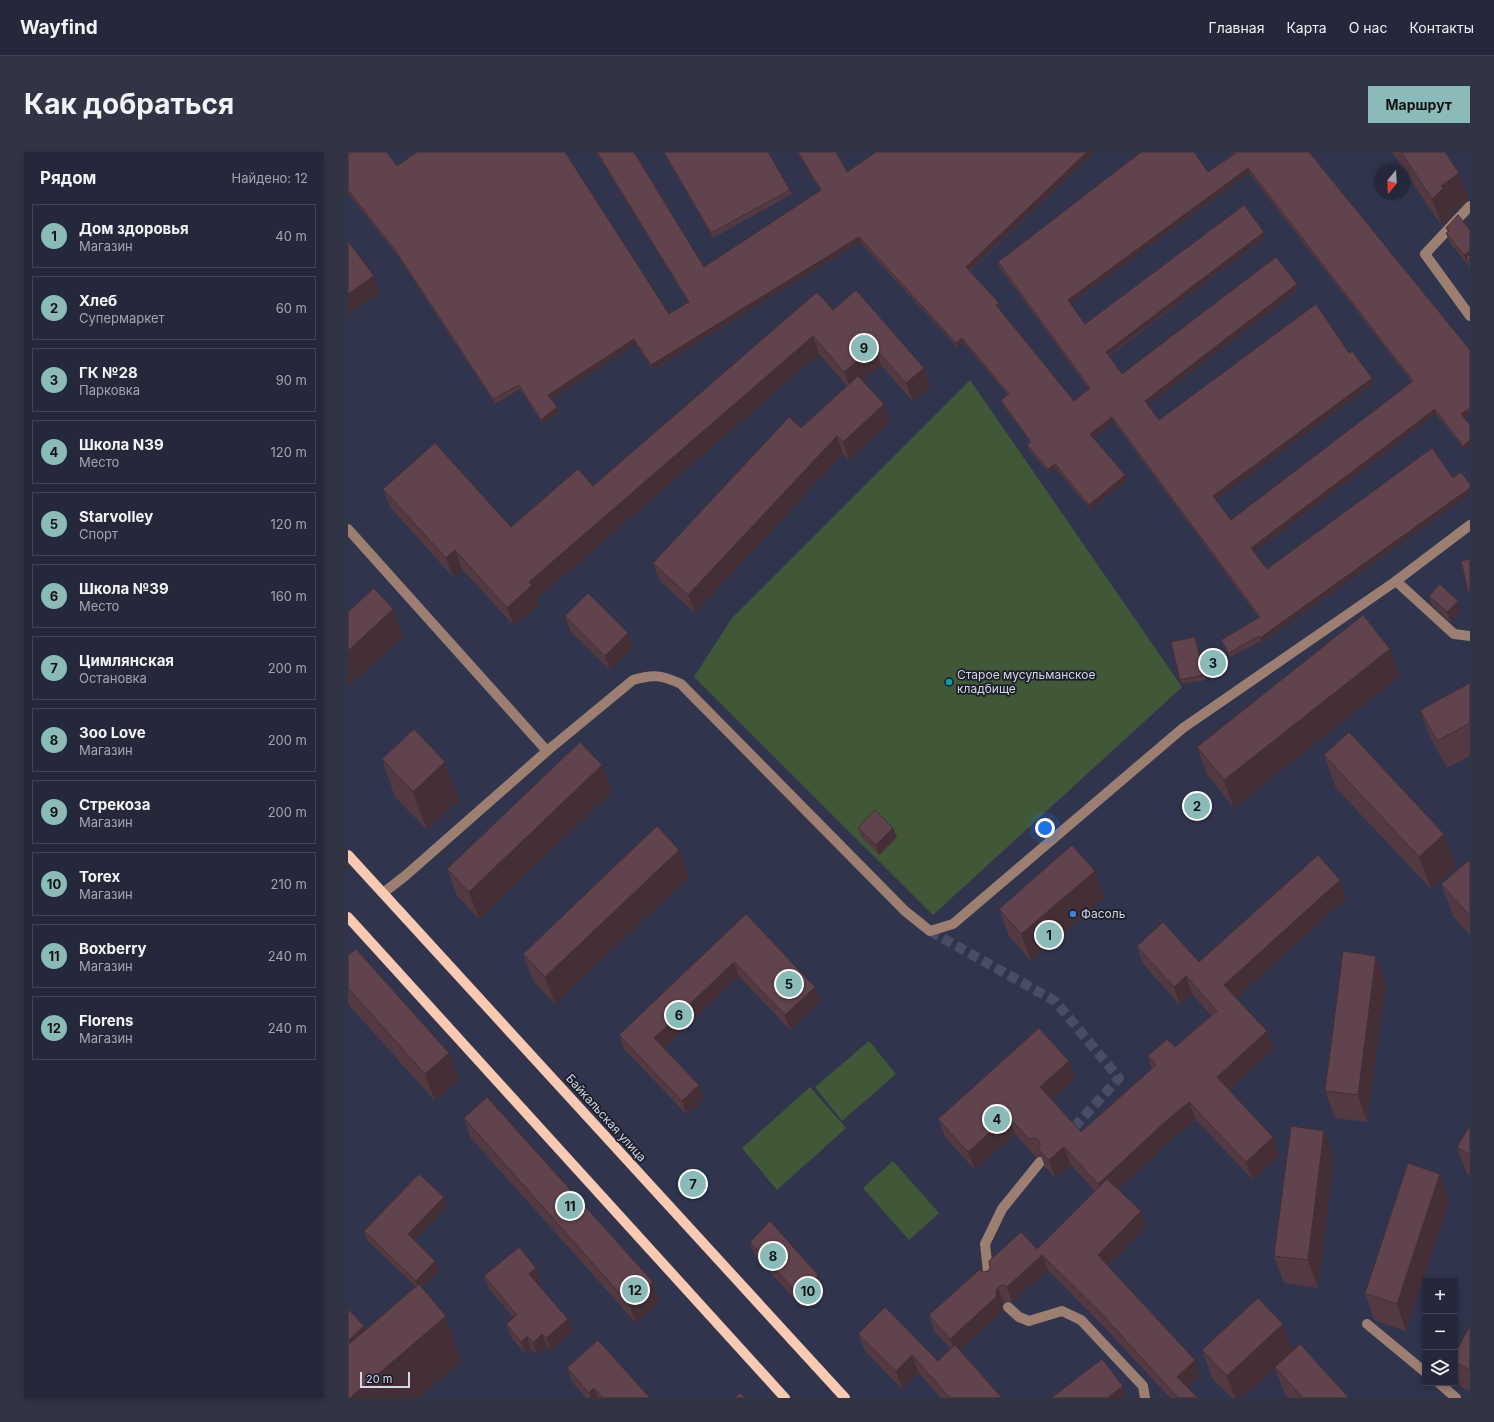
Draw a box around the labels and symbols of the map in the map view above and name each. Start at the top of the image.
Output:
north arrow [1374,164,1410,200]
pin: 9 [851,333,877,363]
pin: 3 [1200,648,1226,678]
place label: Старое мусульманское кладбище [957,667,1096,696]
marker: Старое мусульманское кладбище [944,677,954,687]
pin: 2 [1184,791,1210,821]
your location [1035,818,1055,838]
place label: Фасоль [1081,906,1126,921]
marker: Фасоль [1068,909,1078,919]
pin: 1 [1036,920,1062,950]
pin: 5 [776,969,802,999]
pin: 6 [666,1000,692,1030]
street label: Байкальская улица [563,1071,650,1165]
pin: 4 [984,1104,1010,1134]
pin: 7 [680,1169,706,1199]
pin: 11 [557,1191,583,1221]
pin: 8 [760,1241,786,1271]
pin: 12 [622,1275,648,1305]
pin: 10 [795,1276,821,1306]
scale bar [360,1370,410,1389]

